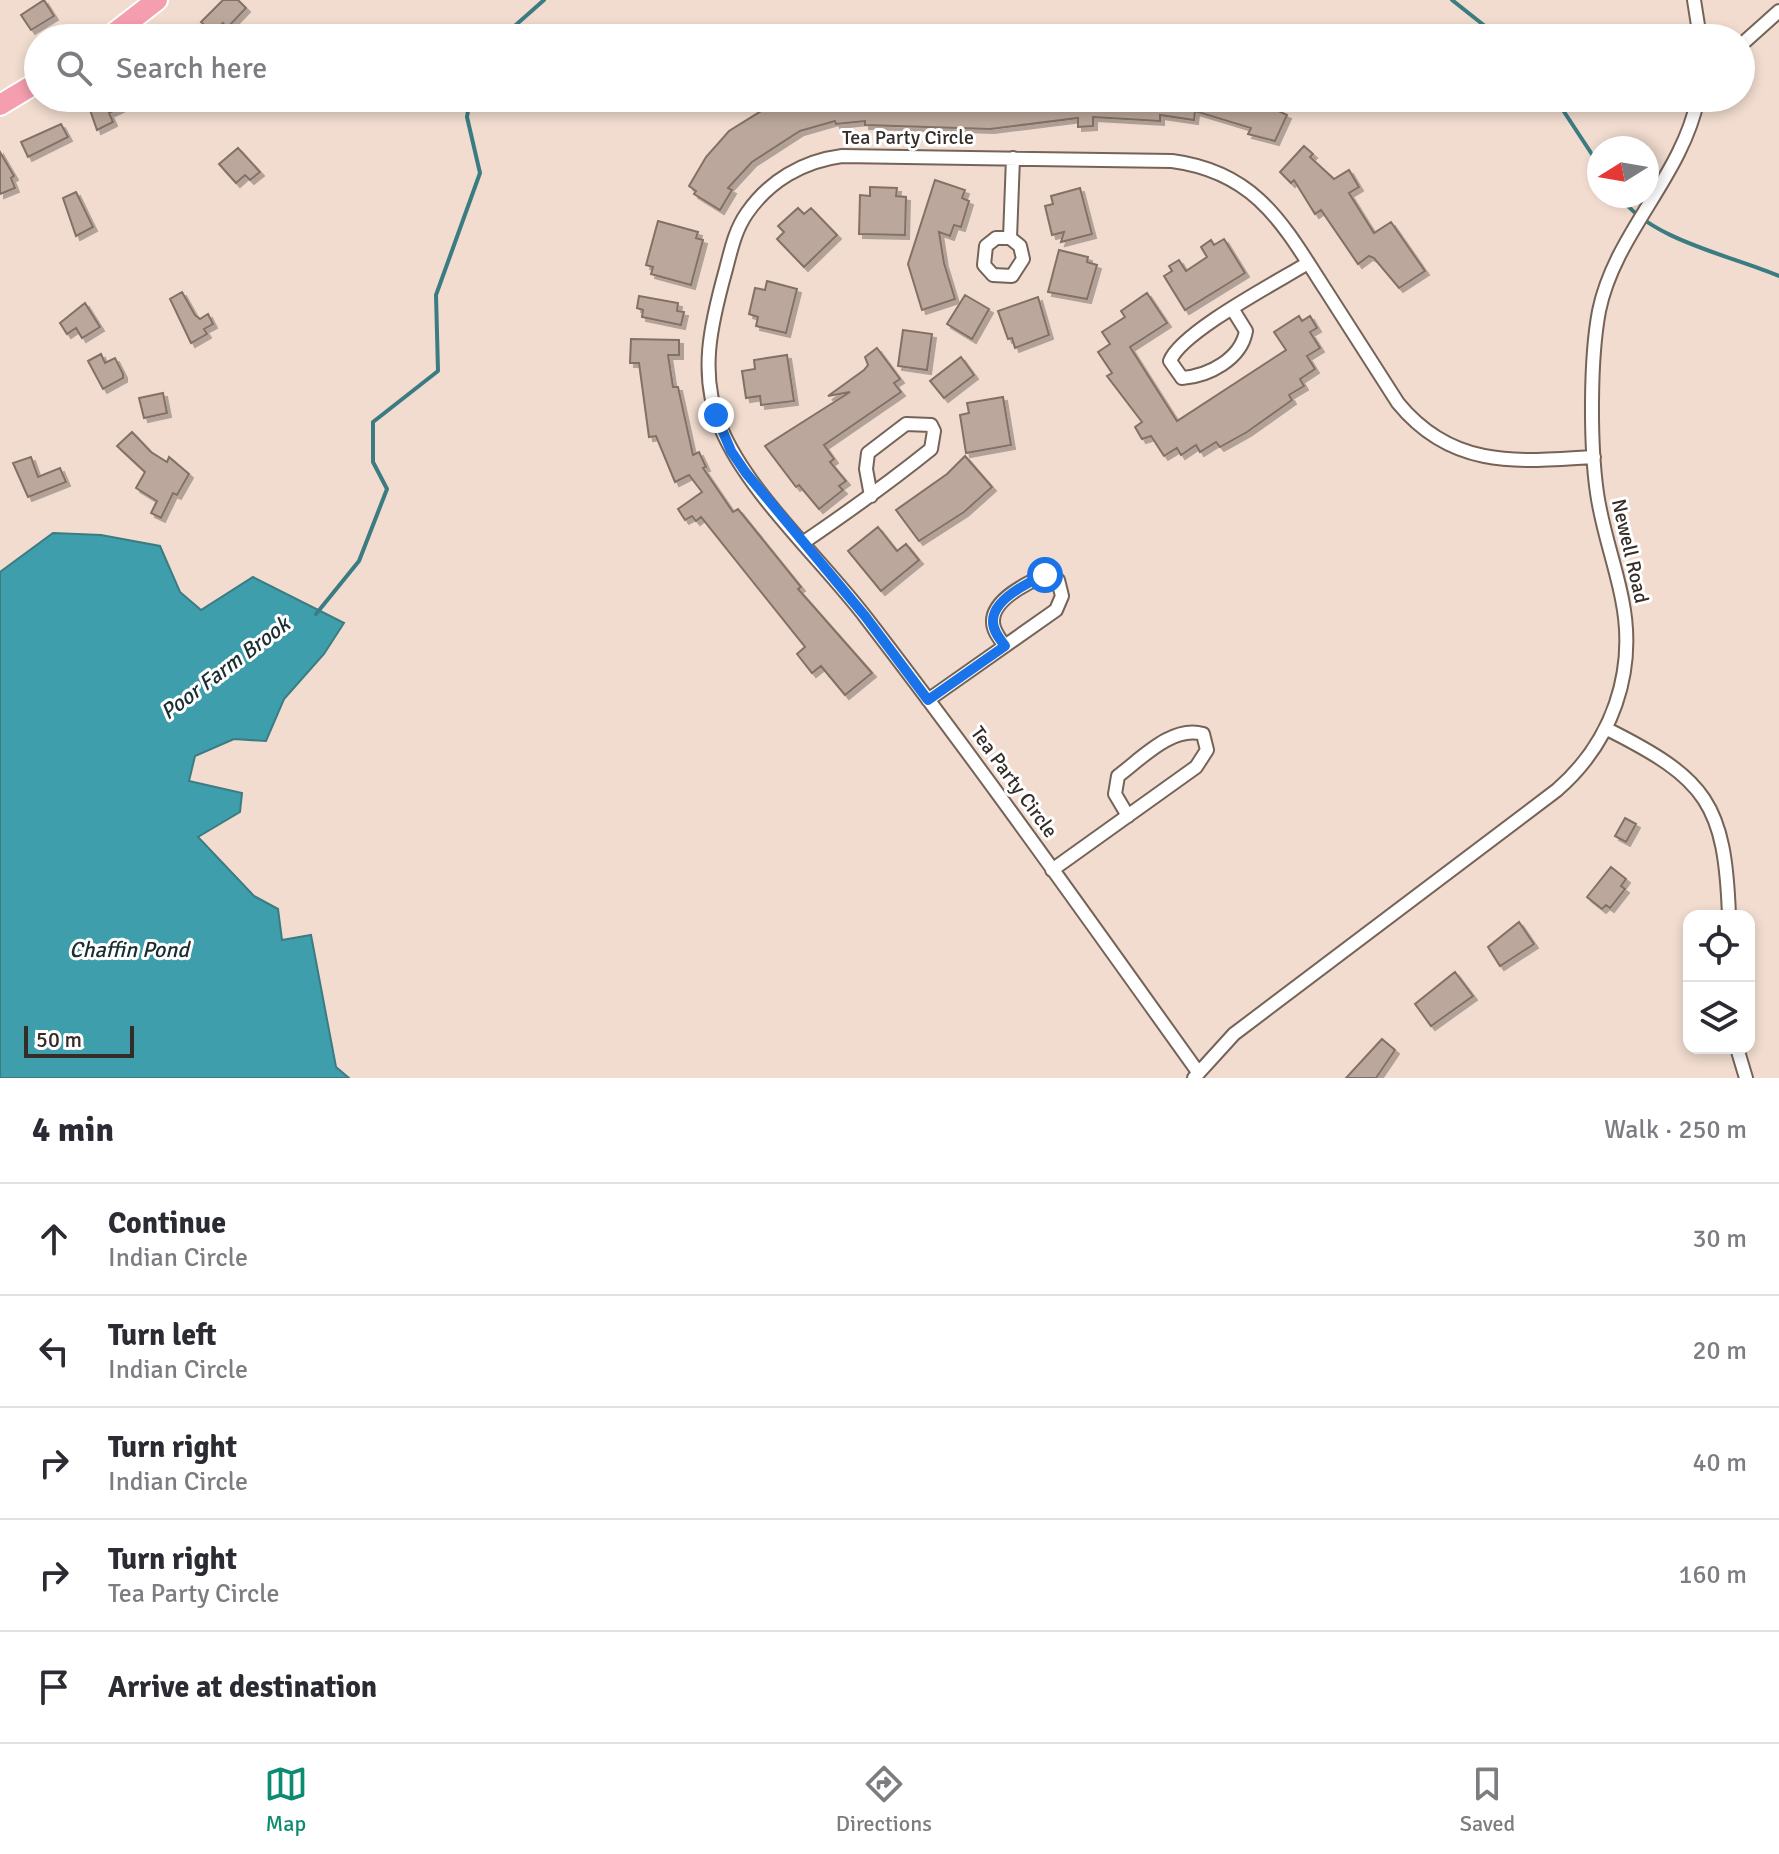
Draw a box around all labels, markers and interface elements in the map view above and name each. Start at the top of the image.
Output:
search box [24,24,1755,112]
icon: search [52,46,96,90]
text: Search here [116,50,267,87]
street label: Tea Party Circle [842,125,974,150]
north arrow [1587,136,1659,208]
route end [698,397,734,433]
street label: Newell Road [1606,496,1654,606]
route start [1027,557,1063,593]
water label: Poor Farm Brook [155,610,296,725]
street label: Tea Party Circle [965,721,1063,843]
map controls [1683,910,1755,1054]
button: locate [1683,910,1755,982]
water label: Chaffin Pond [69,936,191,963]
button: layers [1683,982,1755,1054]
scale bar [24,1022,134,1058]
text: 50 m [36,1026,82,1053]
text: 4 min [32,1109,114,1151]
text: Walk · 250 m [1604,1114,1747,1146]
text: Continue [108,1205,226,1242]
icon: ahead [32,1217,76,1261]
text: 30 m [1692,1223,1747,1255]
text: Indian Circle [108,1242,248,1274]
text: Turn left [108,1317,217,1354]
icon: left [32,1329,76,1373]
text: 20 m [1692,1335,1747,1367]
text: Indian Circle [108,1354,248,1386]
text: Turn right [108,1429,237,1466]
icon: right [32,1441,76,1485]
text: 40 m [1692,1447,1747,1479]
text: Indian Circle [108,1466,248,1498]
text: Turn right [108,1541,237,1578]
icon: right [32,1553,76,1597]
text: 160 m [1678,1559,1747,1591]
text: Tea Party Circle [108,1578,280,1610]
icon: arrive [32,1665,76,1709]
text: Arrive at destination [108,1669,377,1706]
tab: Map [264,1762,308,1837]
tab: Directions [836,1762,932,1837]
tab: Saved [1460,1762,1515,1837]

